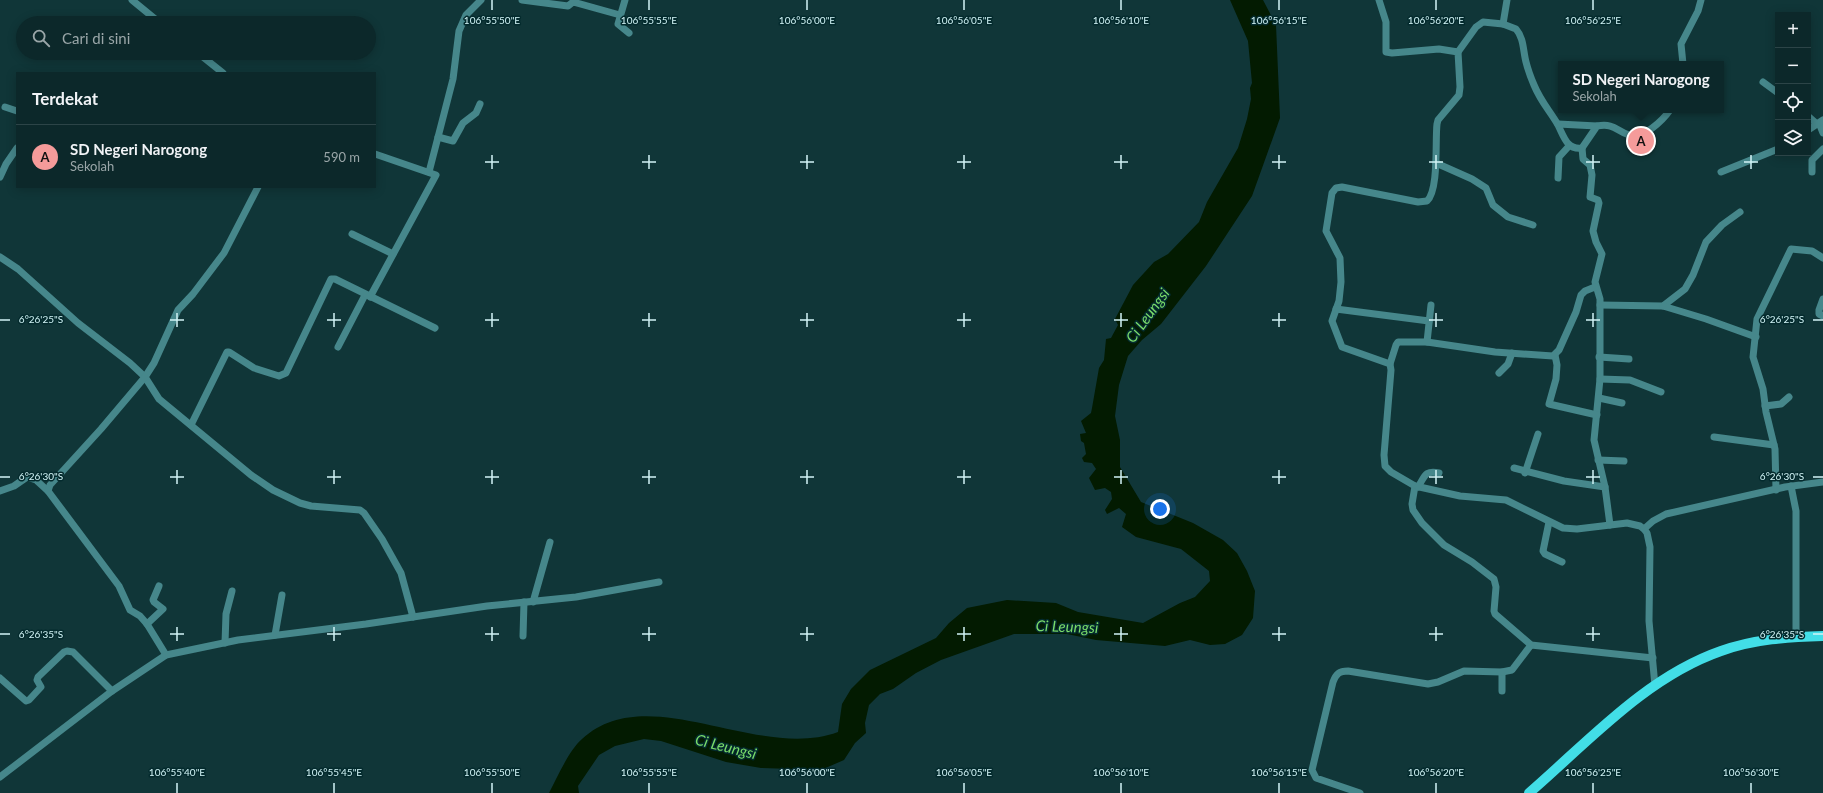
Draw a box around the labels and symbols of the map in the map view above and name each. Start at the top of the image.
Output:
text: 106°55'50"E [464,14,520,26]
text: 106°55'55"E [621,14,677,26]
text: 106°56'00"E [779,14,835,26]
text: 106°56'05"E [936,14,992,26]
text: 106°56'10"E [1093,14,1149,26]
text: 106°56'15"E [1251,14,1307,26]
text: 106°56'20"E [1408,14,1464,26]
text: 106°56'25"E [1565,14,1621,26]
pin: A [1628,126,1654,156]
water label: Ci Leungsi [1121,284,1173,346]
text: 6°26'25"S [19,313,63,325]
text: 6°26'25"S [1760,313,1804,325]
text: 6°26'30"S [19,470,63,482]
text: 6°26'30"S [1760,470,1804,482]
your location [1150,499,1170,519]
water label: Ci Leungsi [1035,616,1099,636]
text: 6°26'35"S [19,628,63,640]
text: 6°26'35"S [1760,628,1804,640]
water label: Ci Leungsi [693,730,759,762]
text: 106°55'40"E [149,766,205,778]
text: 106°55'45"E [306,766,362,778]
text: 106°55'50"E [464,766,520,778]
text: 106°55'55"E [621,766,677,778]
text: 106°56'00"E [779,766,835,778]
text: 106°56'05"E [936,766,992,778]
text: 106°56'10"E [1093,766,1149,778]
text: 106°56'15"E [1251,766,1307,778]
text: 106°56'20"E [1408,766,1464,778]
text: 106°56'25"E [1565,766,1621,778]
text: 106°56'30"E [1723,766,1779,778]

